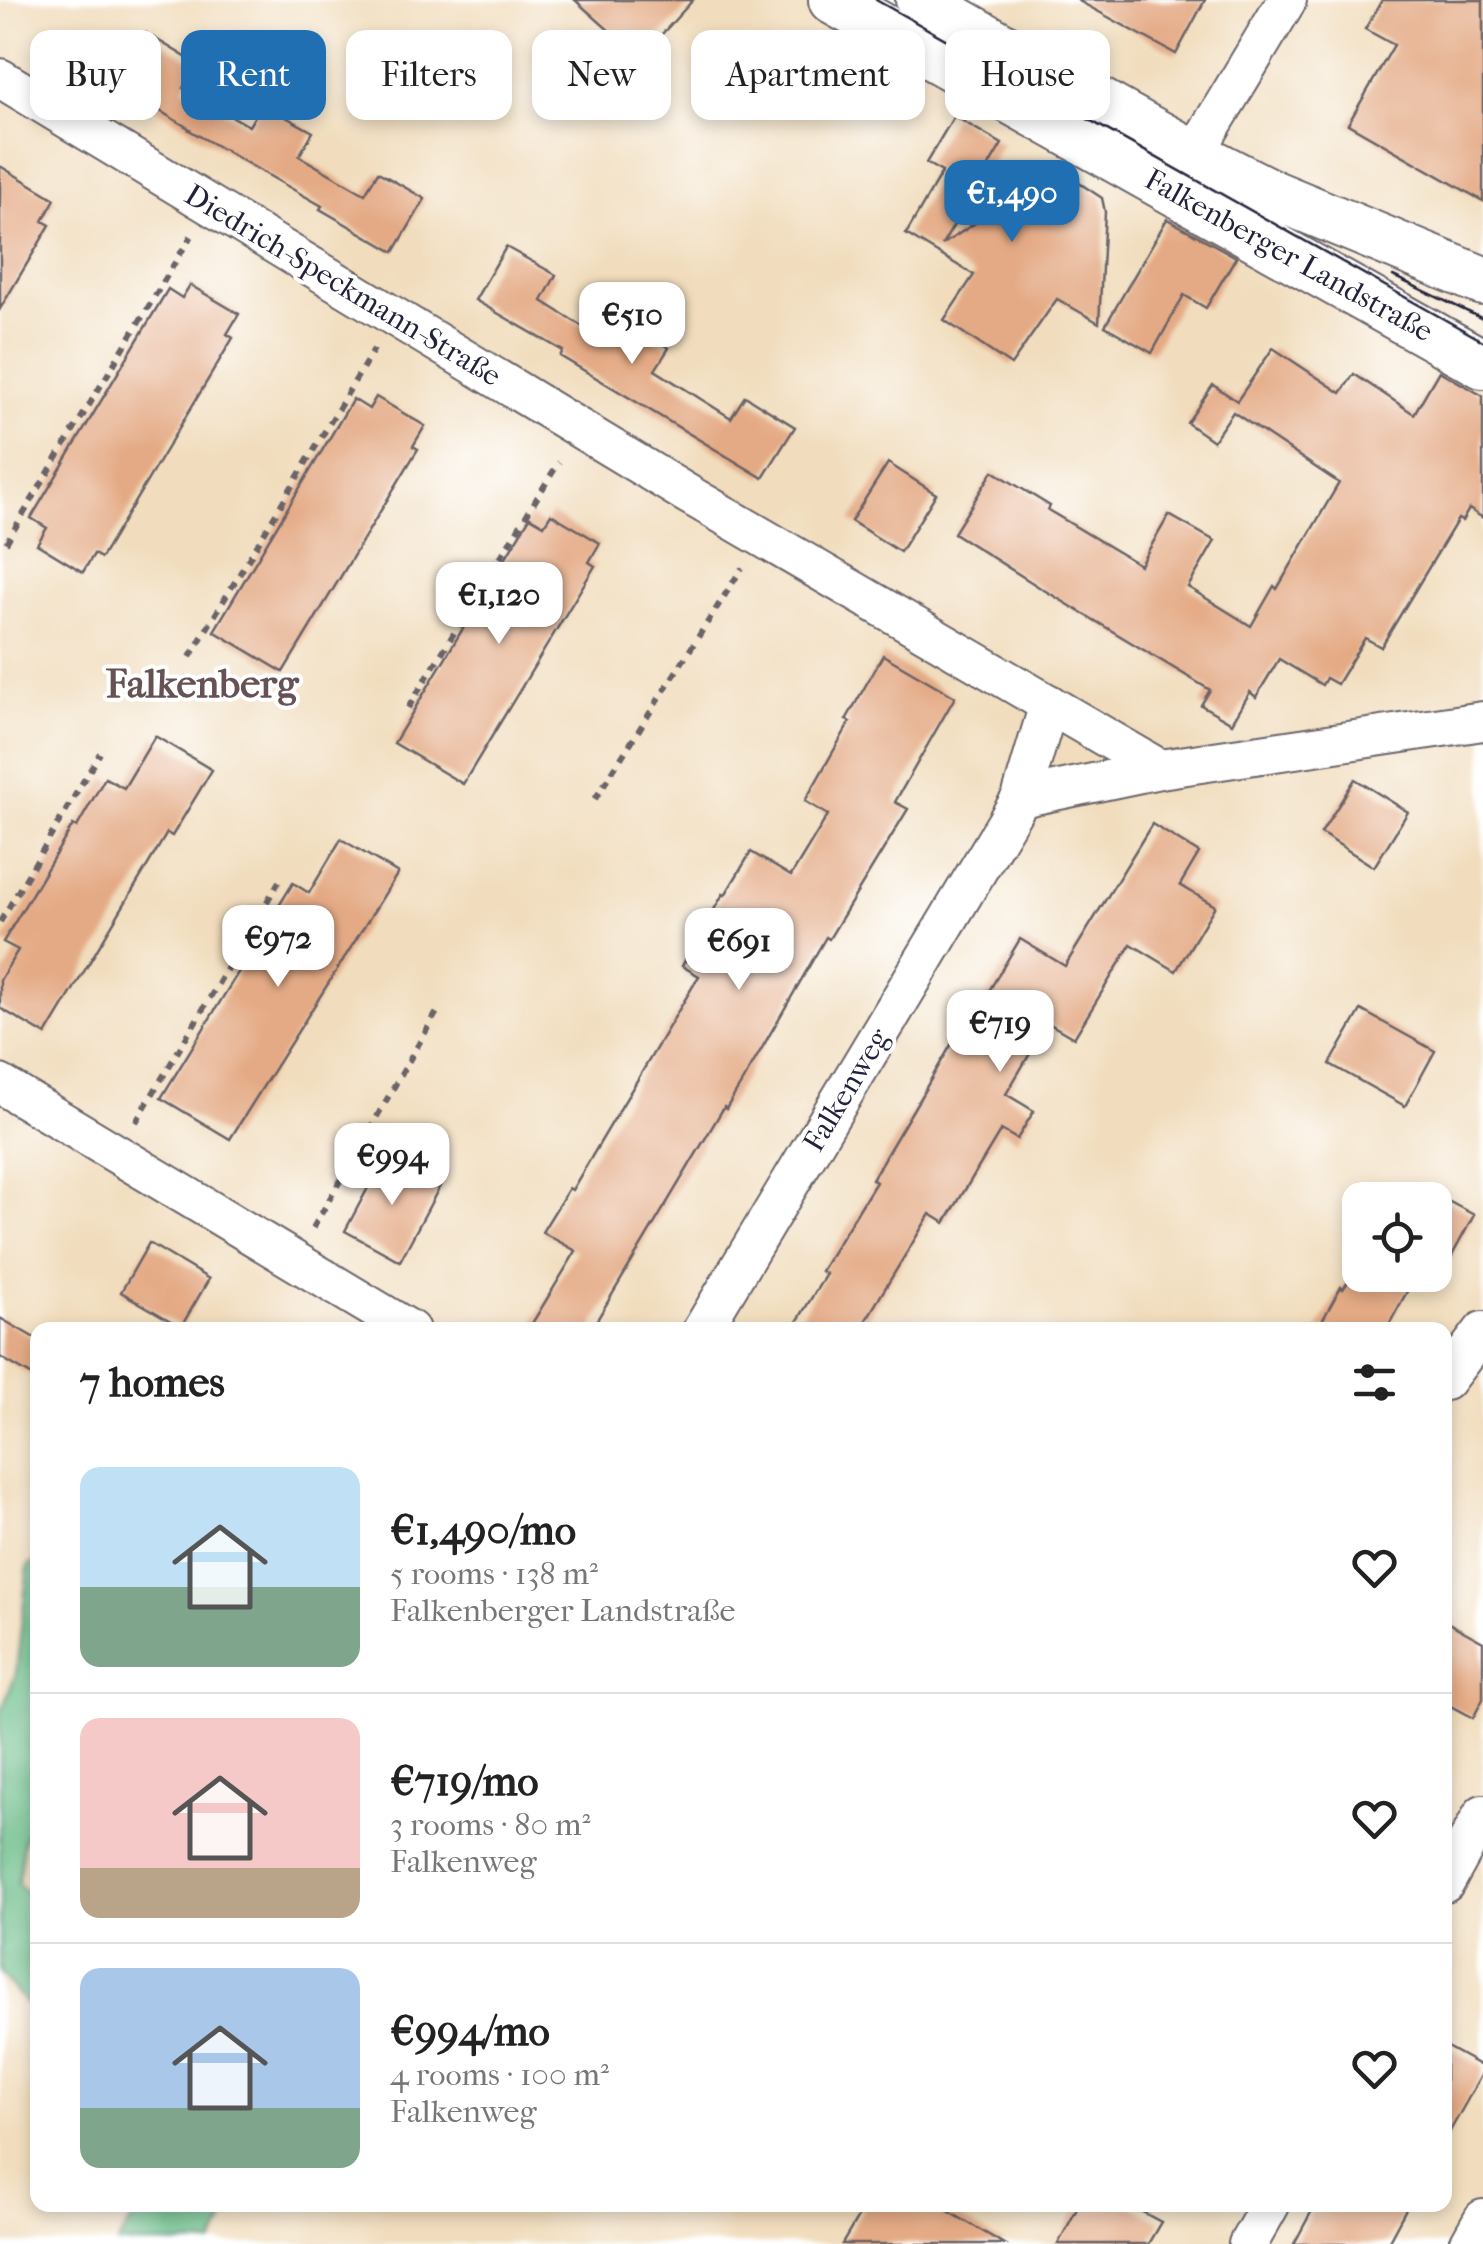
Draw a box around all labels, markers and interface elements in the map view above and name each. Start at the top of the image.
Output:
chip: Buy [30,30,161,120]
chip: Rent [181,30,326,120]
chip: Filters [346,30,512,120]
chip: New [532,30,671,120]
chip: Apartment [691,30,925,120]
chip: House [945,30,1110,120]
pin: €1,490 [931,160,1093,245]
street label: Falkenberger Landstraße [1139,162,1439,349]
text: €1,490 [966,174,1058,211]
street label: Diedrich-Speckmann-Straße [178,177,507,394]
pin: €510 [573,282,691,367]
text: €510 [601,296,663,333]
pin: €1,120 [418,562,580,647]
text: €1,120 [458,576,540,613]
district label: Falkenberg [106,661,300,707]
pin: €972 [219,905,337,990]
pin: €691 [680,908,798,993]
text: €972 [244,919,312,956]
text: €691 [707,922,771,959]
pin: €719 [941,990,1059,1075]
text: €719 [969,1004,1031,1041]
street label: Falkenweg [796,1022,897,1158]
pin: €994 [333,1123,451,1208]
text: €994 [356,1137,428,1174]
map controls [1342,1182,1452,1292]
button: locate [1342,1182,1452,1292]
icon: filters [1347,1355,1402,1410]
text: 7 homes [80,1358,225,1407]
text: €1,490/mo [390,1506,576,1555]
icon: home [160,1507,280,1627]
icon: heart [1347,1540,1402,1595]
text: 5 rooms · 138 m² [390,1555,598,1592]
text: Falkenberger Landstraße [390,1592,735,1629]
text: €719/mo [390,1757,539,1806]
icon: home [160,1758,280,1878]
icon: heart [1347,1791,1402,1846]
text: 3 rooms · 80 m² [390,1806,591,1843]
text: Falkenweg [390,1843,537,1880]
text: €994/mo [390,2007,550,2056]
icon: home [160,2008,280,2128]
icon: heart [1347,2041,1402,2096]
text: 4 rooms · 100 m² [390,2056,609,2093]
text: Falkenweg [390,2093,537,2130]

